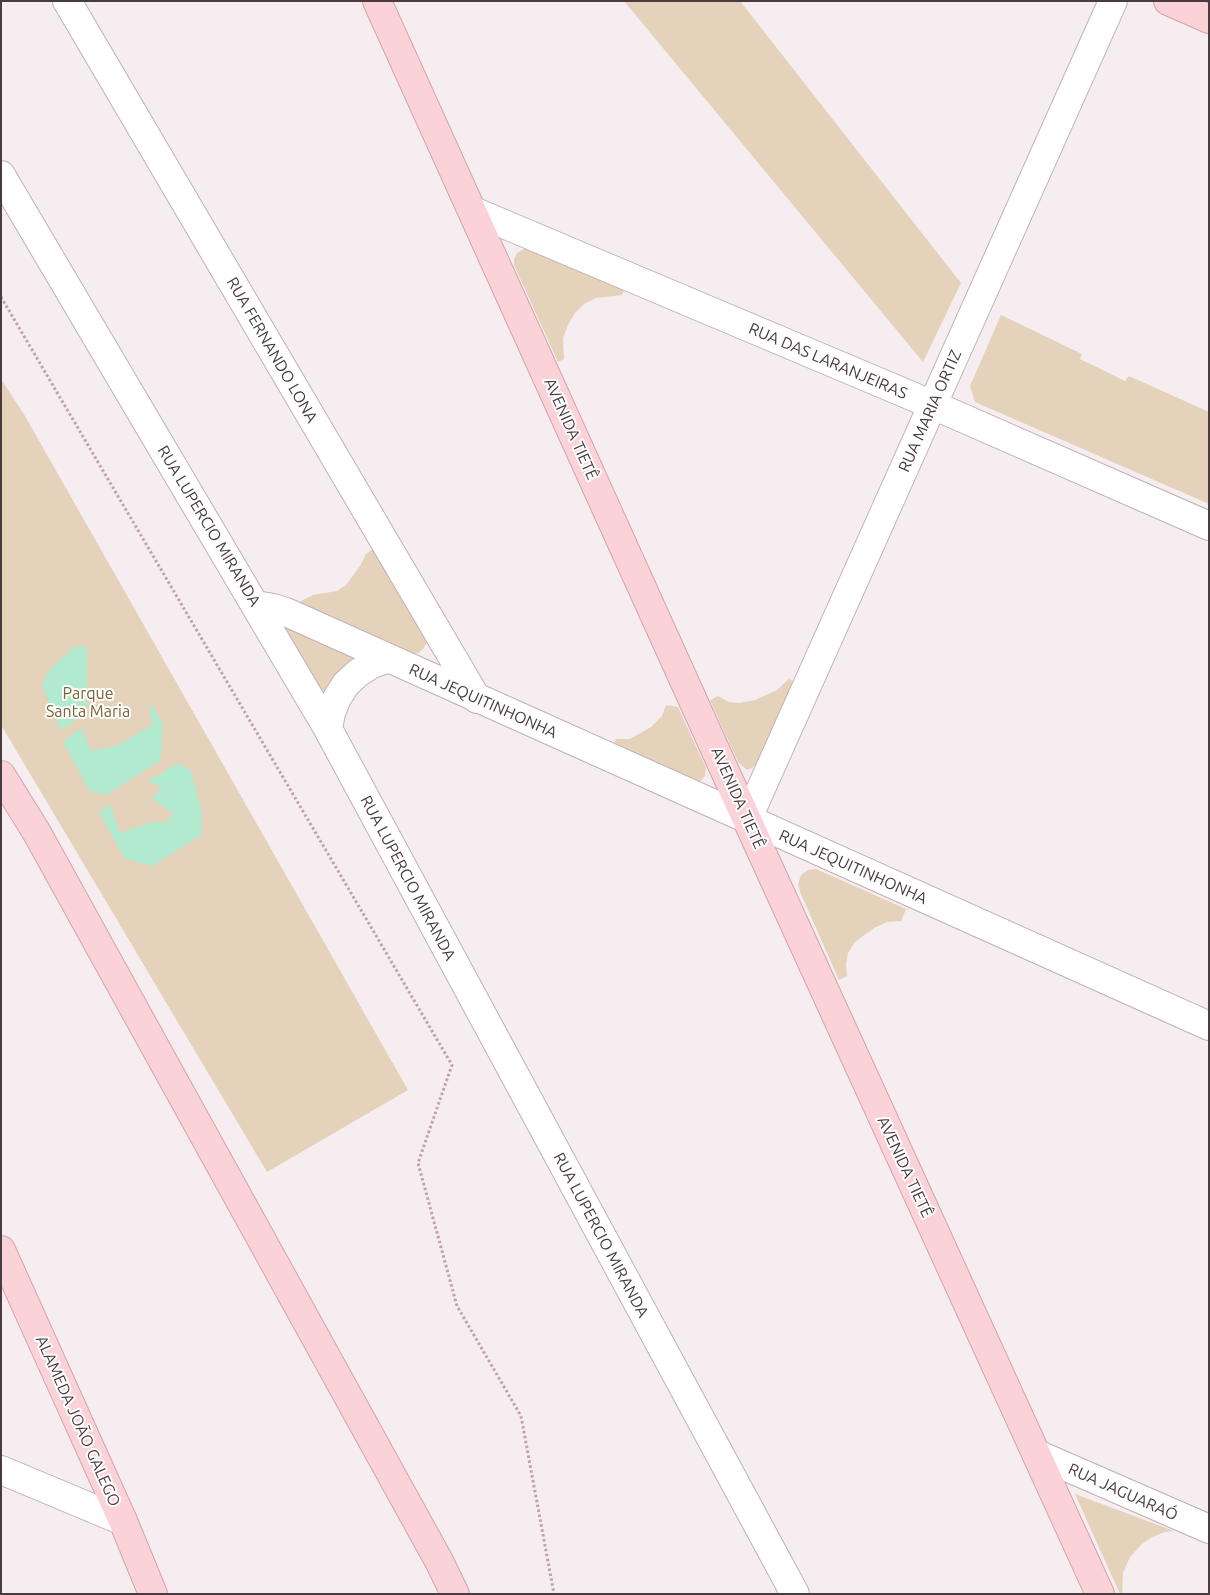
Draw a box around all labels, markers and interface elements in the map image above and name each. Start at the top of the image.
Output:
street label: RUA FERNANDO LONA [222,274,322,426]
street label: RUA DAS LARANJEIRAS [746,319,910,403]
street label: RUA MARIA ORTIZ [894,347,966,475]
street label: AVENIDA TIETÊ [540,375,602,483]
street label: RUA LUPERCIO MIRANDA [153,442,265,610]
street label: RUA JEQUITINHONHA [406,660,560,742]
park label: Parque Santa Maria [46,684,130,722]
street label: AVENIDA TIETÊ [707,744,769,852]
street label: RUA LUPERCIO MIRANDA [356,792,460,964]
street label: RUA JEQUITINHONHA [776,826,930,908]
street label: AVENIDA TIETÊ [873,1113,937,1221]
street label: RUA LUPERCIO MIRANDA [549,1149,653,1321]
street label: ALAMEDA JOÃO GALEGO [32,1333,124,1509]
street label: RUA JAGUARAÓ [1065,1459,1181,1525]

